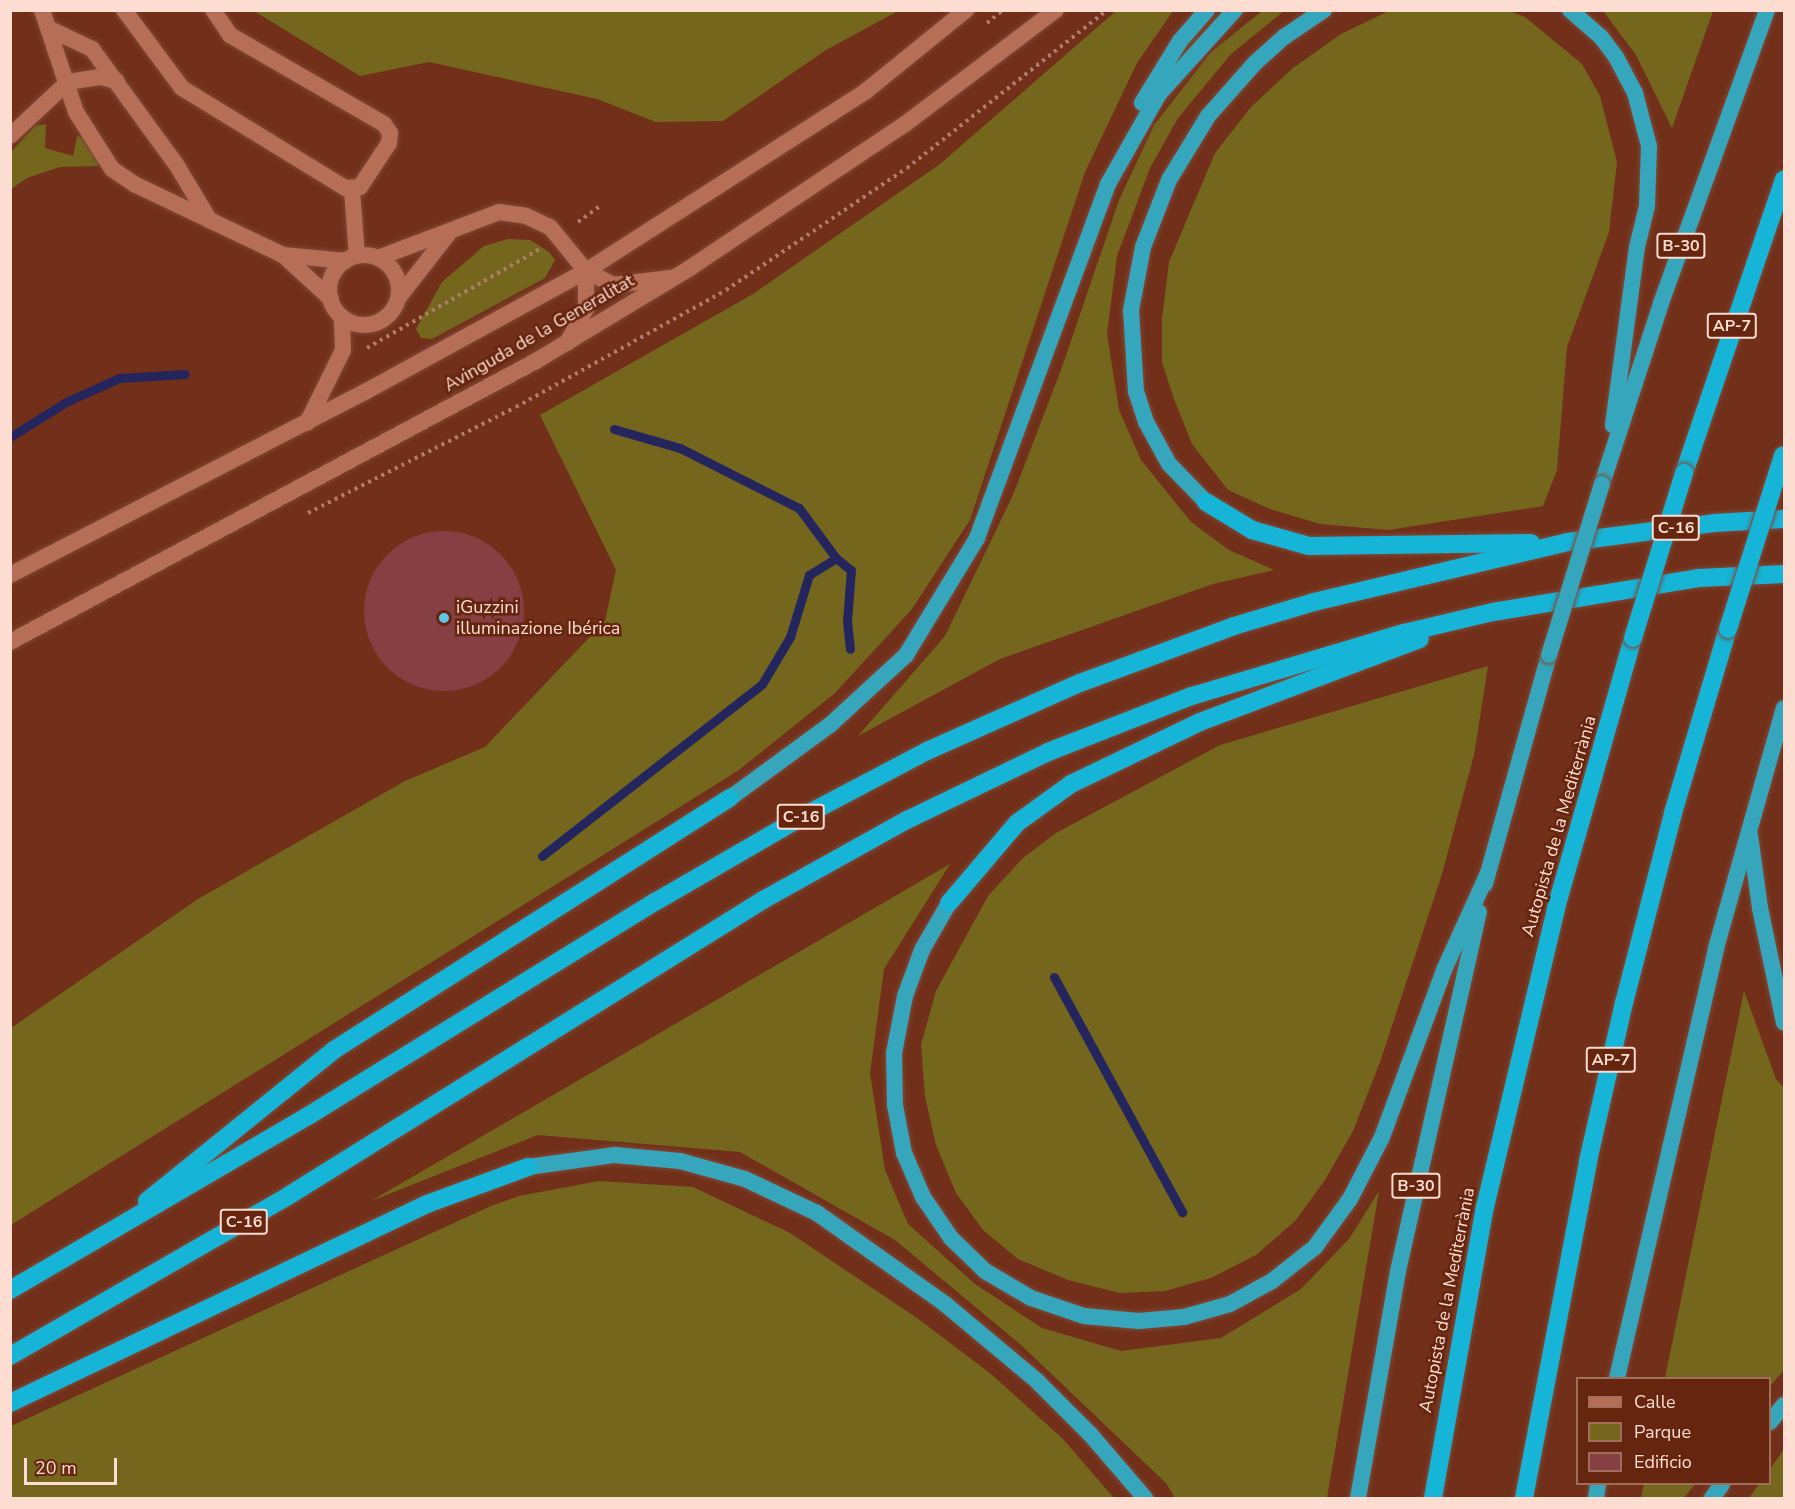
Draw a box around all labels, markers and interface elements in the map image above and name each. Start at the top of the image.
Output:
road number: B-30 [1656,233,1706,259]
street label: Avinguda de la Generalitat [440,270,638,396]
road number: AP-7 [1706,313,1758,339]
road number: C-16 [1650,515,1702,541]
place label: iGuzzini illuminazione Ibérica [456,597,620,640]
marker: iGuzzini illuminazione Ibérica [437,611,451,625]
street label: Autopista de la Mediterrània [1517,713,1601,939]
road number: C-16 [776,804,826,830]
road number: AP-7 [1586,1047,1636,1073]
road number: B-30 [1390,1173,1442,1199]
street label: Autopista de la Mediterrània [1415,1186,1479,1414]
road number: C-16 [218,1209,270,1235]
legend [1576,1377,1771,1485]
text: Calle [1634,1390,1676,1414]
text: Parque [1634,1420,1691,1444]
scale bar [27,1446,120,1484]
text: Edificio [1634,1450,1692,1474]
text: 20 m [35,1456,77,1480]

